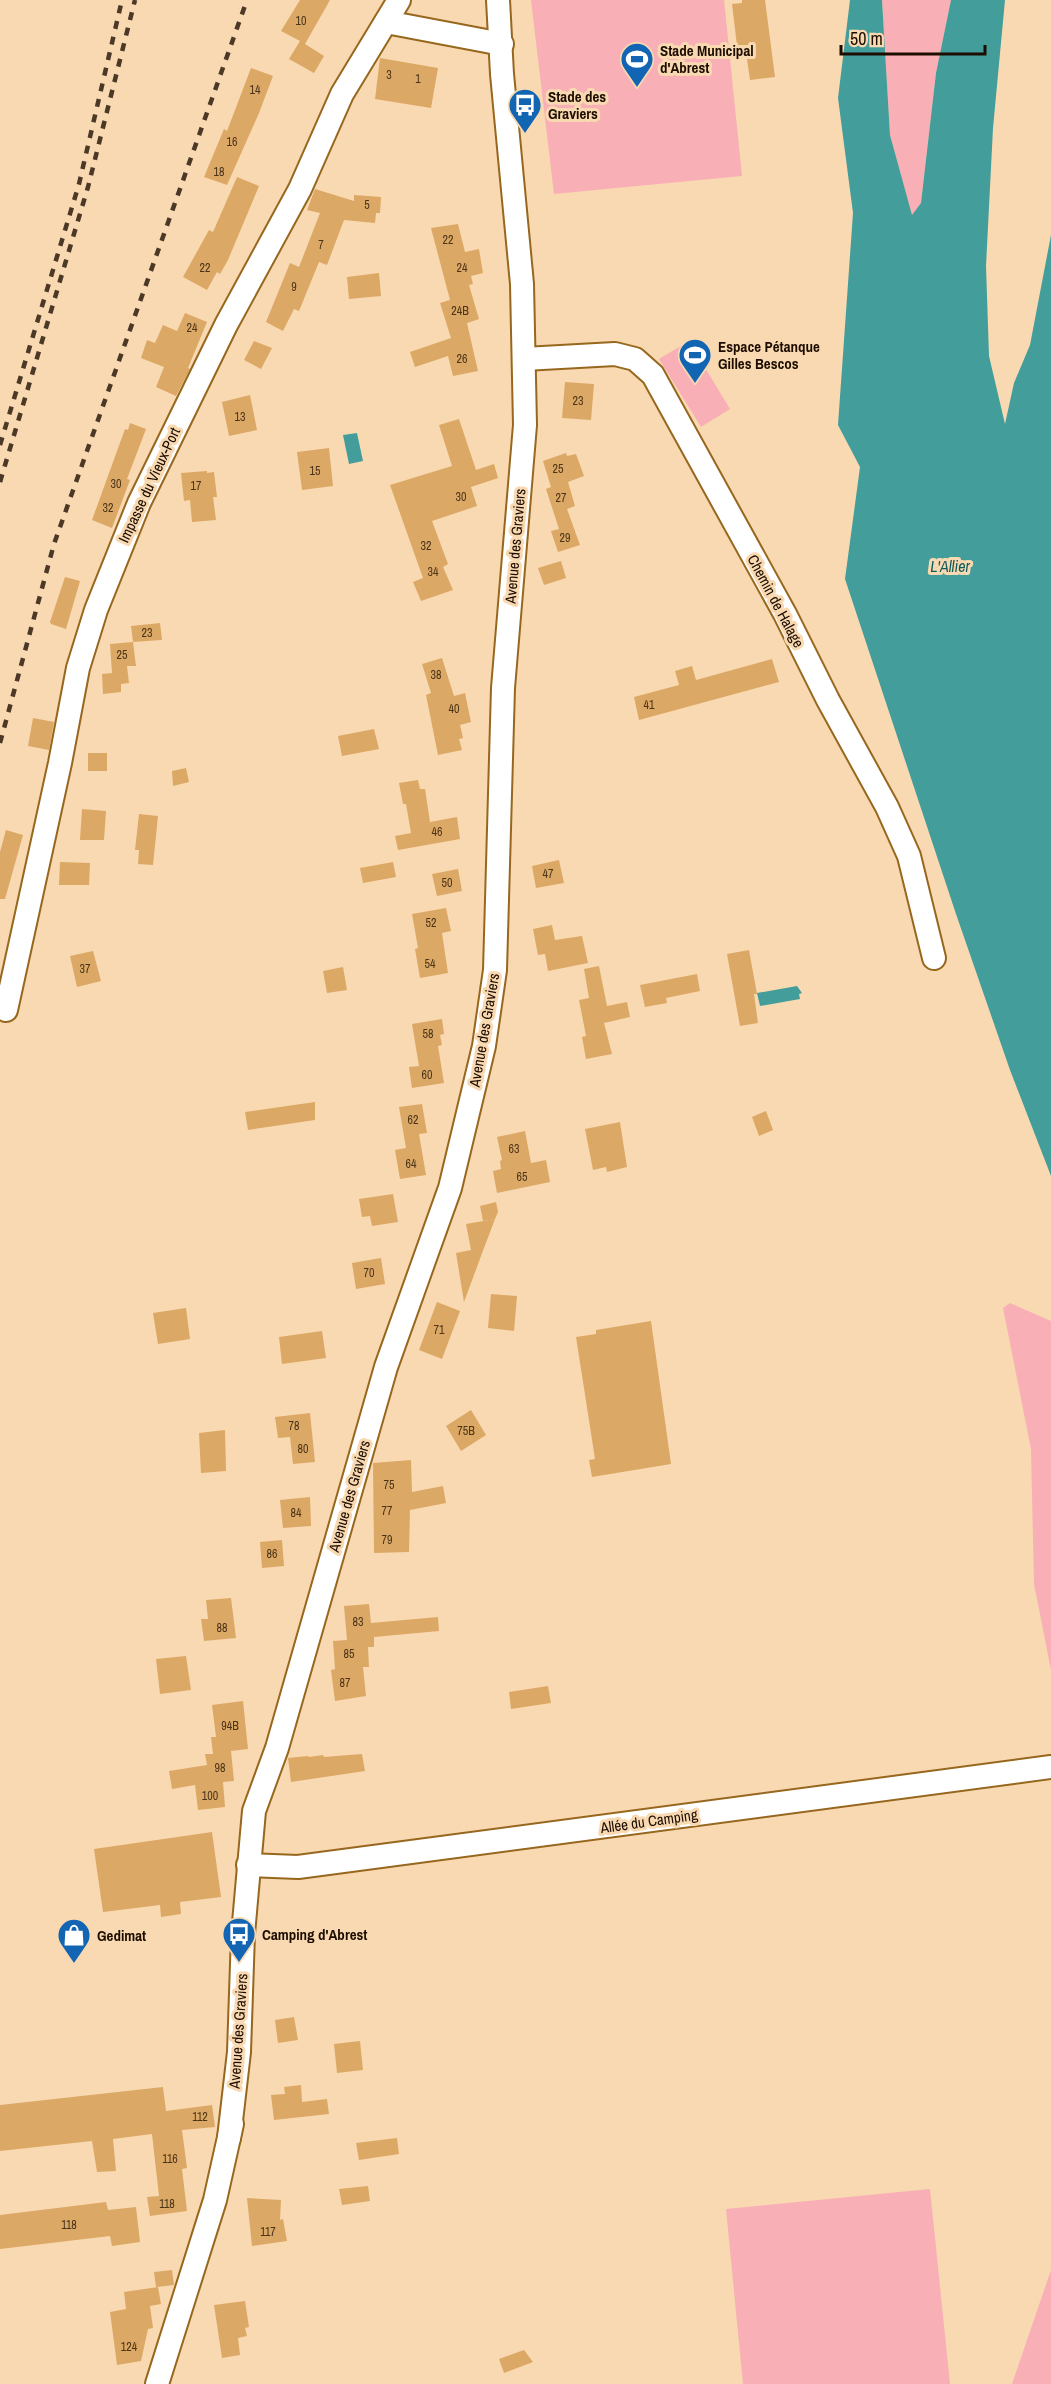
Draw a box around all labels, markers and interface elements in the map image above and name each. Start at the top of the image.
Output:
house number: 10 [296,13,306,29]
scale bar [841,18,985,56]
text: 50 m [850,26,883,51]
place label: Stade Municipal d'Abrest [660,40,754,78]
sports icon: Stade Municipal d'Abrest [619,41,655,88]
house number: 3 [386,67,392,83]
house number: 1 [415,71,421,87]
house number: 14 [250,82,261,98]
place label: Stade des Graviers [548,86,606,124]
bus stop icon: Stade des Graviers [507,87,543,134]
house number: 16 [227,134,237,150]
house number: 18 [214,164,224,180]
house number: 5 [364,197,370,213]
house number: 22 [443,232,453,248]
house number: 7 [318,237,324,253]
house number: 22 [200,260,210,276]
house number: 24 [457,260,468,276]
house number: 9 [291,279,297,295]
house number: 24B [451,303,469,319]
house number: 24 [187,320,198,336]
place label: Espace Pétanque Gilles Bescos [718,336,820,374]
sports icon: Espace Pétanque Gilles Bescos [677,337,713,384]
house number: 26 [457,351,467,367]
house number: 23 [573,393,583,409]
house number: 13 [235,409,245,425]
street label: Impasse du Vieux-Port [113,423,185,546]
house number: 25 [553,461,564,477]
house number: 15 [310,463,321,479]
house number: 30 [111,476,121,492]
house number: 17 [191,478,202,494]
street label: Avenue des Graviers [499,488,530,605]
house number: 30 [456,489,466,505]
house number: 27 [556,490,567,506]
house number: 32 [103,500,113,516]
house number: 29 [560,530,570,546]
house number: 32 [421,538,431,554]
street label: Chemin de Halage [743,551,809,651]
water label: L'Allier [930,555,970,577]
house number: 34 [428,564,439,580]
house number: 23 [142,625,152,641]
house number: 25 [117,647,128,663]
house number: 38 [431,667,441,683]
house number: 41 [644,697,655,713]
house number: 40 [449,701,459,717]
house number: 46 [432,824,442,840]
house number: 47 [543,866,554,882]
house number: 50 [442,875,452,891]
house number: 52 [426,915,436,931]
house number: 54 [425,956,436,972]
house number: 37 [80,961,91,977]
street label: Avenue des Graviers [463,971,504,1090]
house number: 58 [423,1026,433,1042]
house number: 60 [422,1067,432,1083]
house number: 62 [408,1112,418,1128]
house number: 63 [509,1141,519,1157]
house number: 64 [406,1156,417,1172]
house number: 65 [517,1169,528,1185]
house number: 70 [364,1265,374,1281]
house number: 71 [434,1322,445,1338]
house number: 78 [289,1418,299,1434]
house number: 75B [457,1423,475,1439]
street label: Avenue des Graviers [323,1438,375,1555]
house number: 80 [298,1441,308,1457]
house number: 75 [384,1477,395,1493]
house number: 77 [382,1503,393,1519]
house number: 84 [291,1505,302,1521]
house number: 79 [382,1532,392,1548]
house number: 86 [267,1546,277,1562]
house number: 83 [353,1614,363,1630]
house number: 88 [217,1620,227,1636]
house number: 85 [344,1646,355,1662]
house number: 87 [340,1675,351,1691]
house number: 94B [221,1718,239,1734]
house number: 98 [215,1760,225,1776]
house number: 100 [202,1788,218,1804]
street label: Allée du Camping [598,1804,699,1838]
bus stop icon: Camping d'Abrest [221,1916,257,1963]
shop icon: Gedimat [56,1917,92,1964]
place label: Camping d'Abrest [262,1924,367,1945]
place label: Gedimat [97,1925,146,1946]
street label: Avenue des Graviers [223,1973,252,2090]
house number: 112 [192,2109,208,2125]
house number: 116 [162,2151,178,2167]
house number: 118 [159,2196,175,2212]
house number: 118 [61,2217,77,2233]
house number: 117 [260,2224,276,2240]
house number: 124 [121,2339,138,2355]

